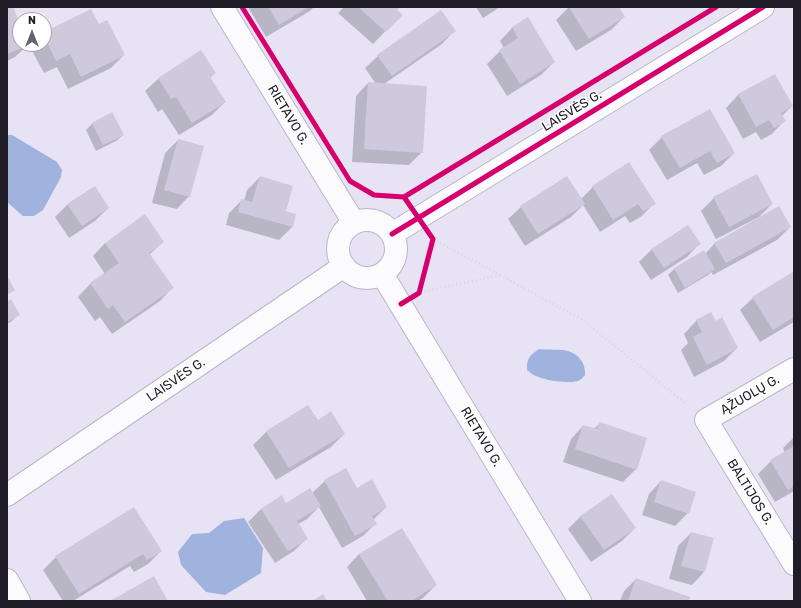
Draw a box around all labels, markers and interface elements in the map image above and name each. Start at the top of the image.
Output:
north arrow [12,12,52,52]
text: N [28,14,36,27]
street label: RIETAVO G. [264,82,312,148]
street label: LAISVĖS G. [539,87,605,135]
street label: LAISVĖS G. [144,355,208,405]
street label: ĄŽUOLŲ G. [718,372,782,418]
street label: RIETAVO G. [457,404,505,470]
street label: BALTIJOS G. [724,456,776,528]

